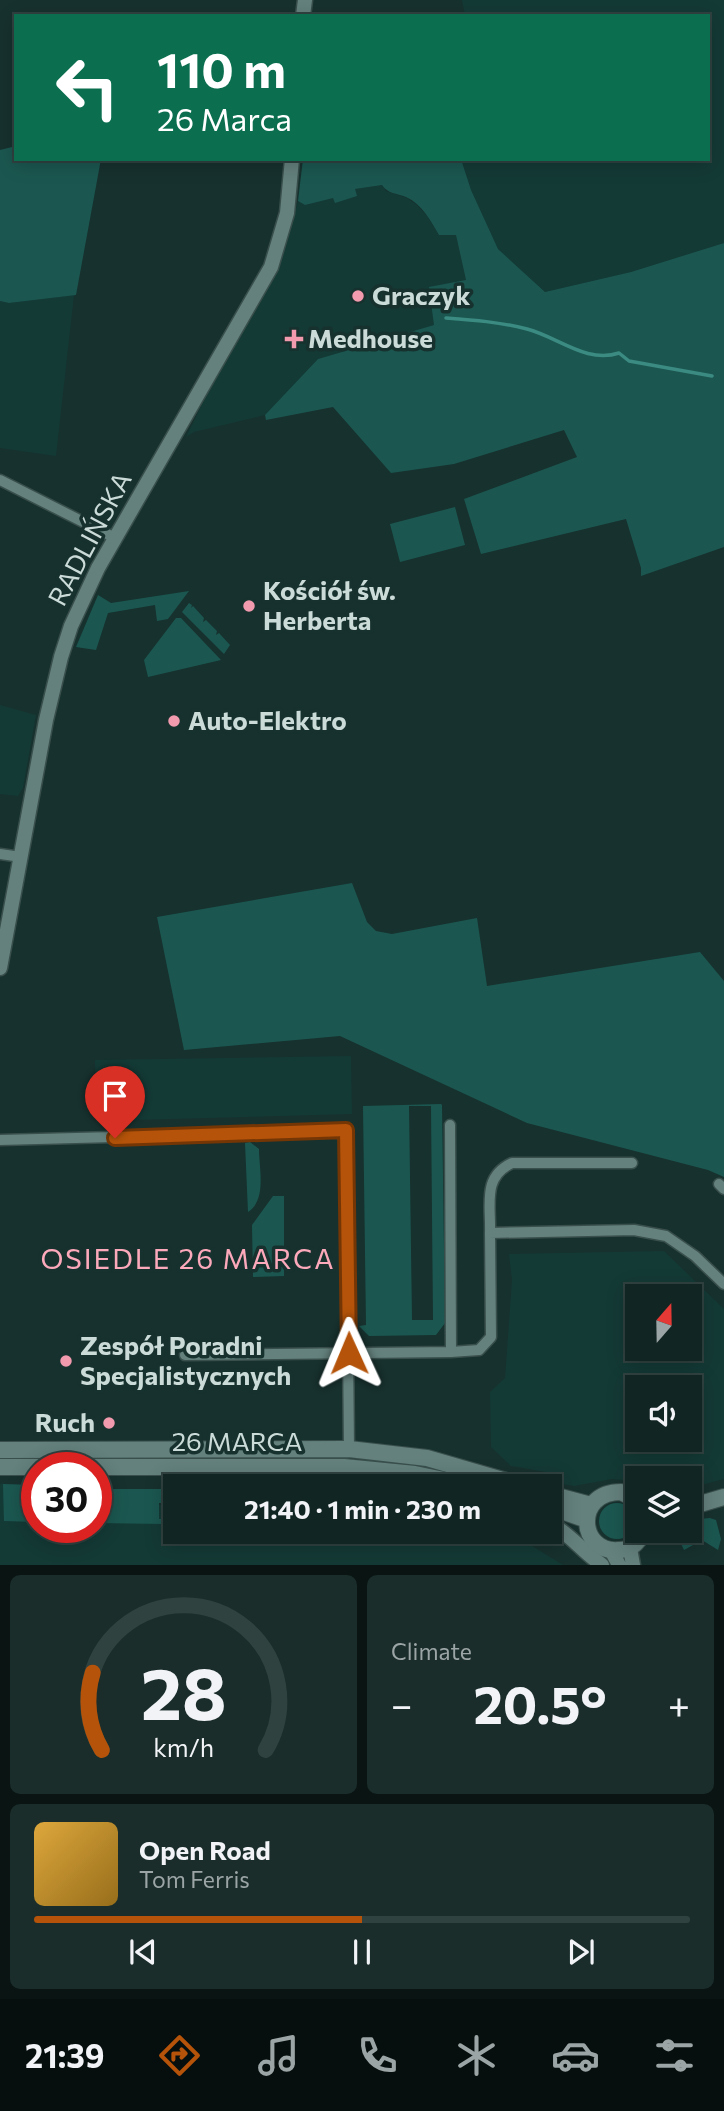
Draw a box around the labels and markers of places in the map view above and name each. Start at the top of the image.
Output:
place label: Graczyk [372,279,470,310]
marker: Graczyk [350,288,366,304]
place label: Medhouse [308,322,433,353]
marker: Medhouse [286,331,302,347]
place label: Kościół św. Herberta [263,574,396,635]
marker: Kościół św. Herberta [241,598,257,614]
place label: Auto-Elektro [188,704,347,735]
marker: Auto-Elektro [166,713,182,729]
pin [85,1066,145,1138]
place label: Zespół Poradni Specjalistycznych [80,1329,291,1390]
marker: Zespół Poradni Specjalistycznych [58,1353,74,1369]
place label: Ruch [35,1406,95,1437]
marker: Ruch [101,1415,117,1431]

